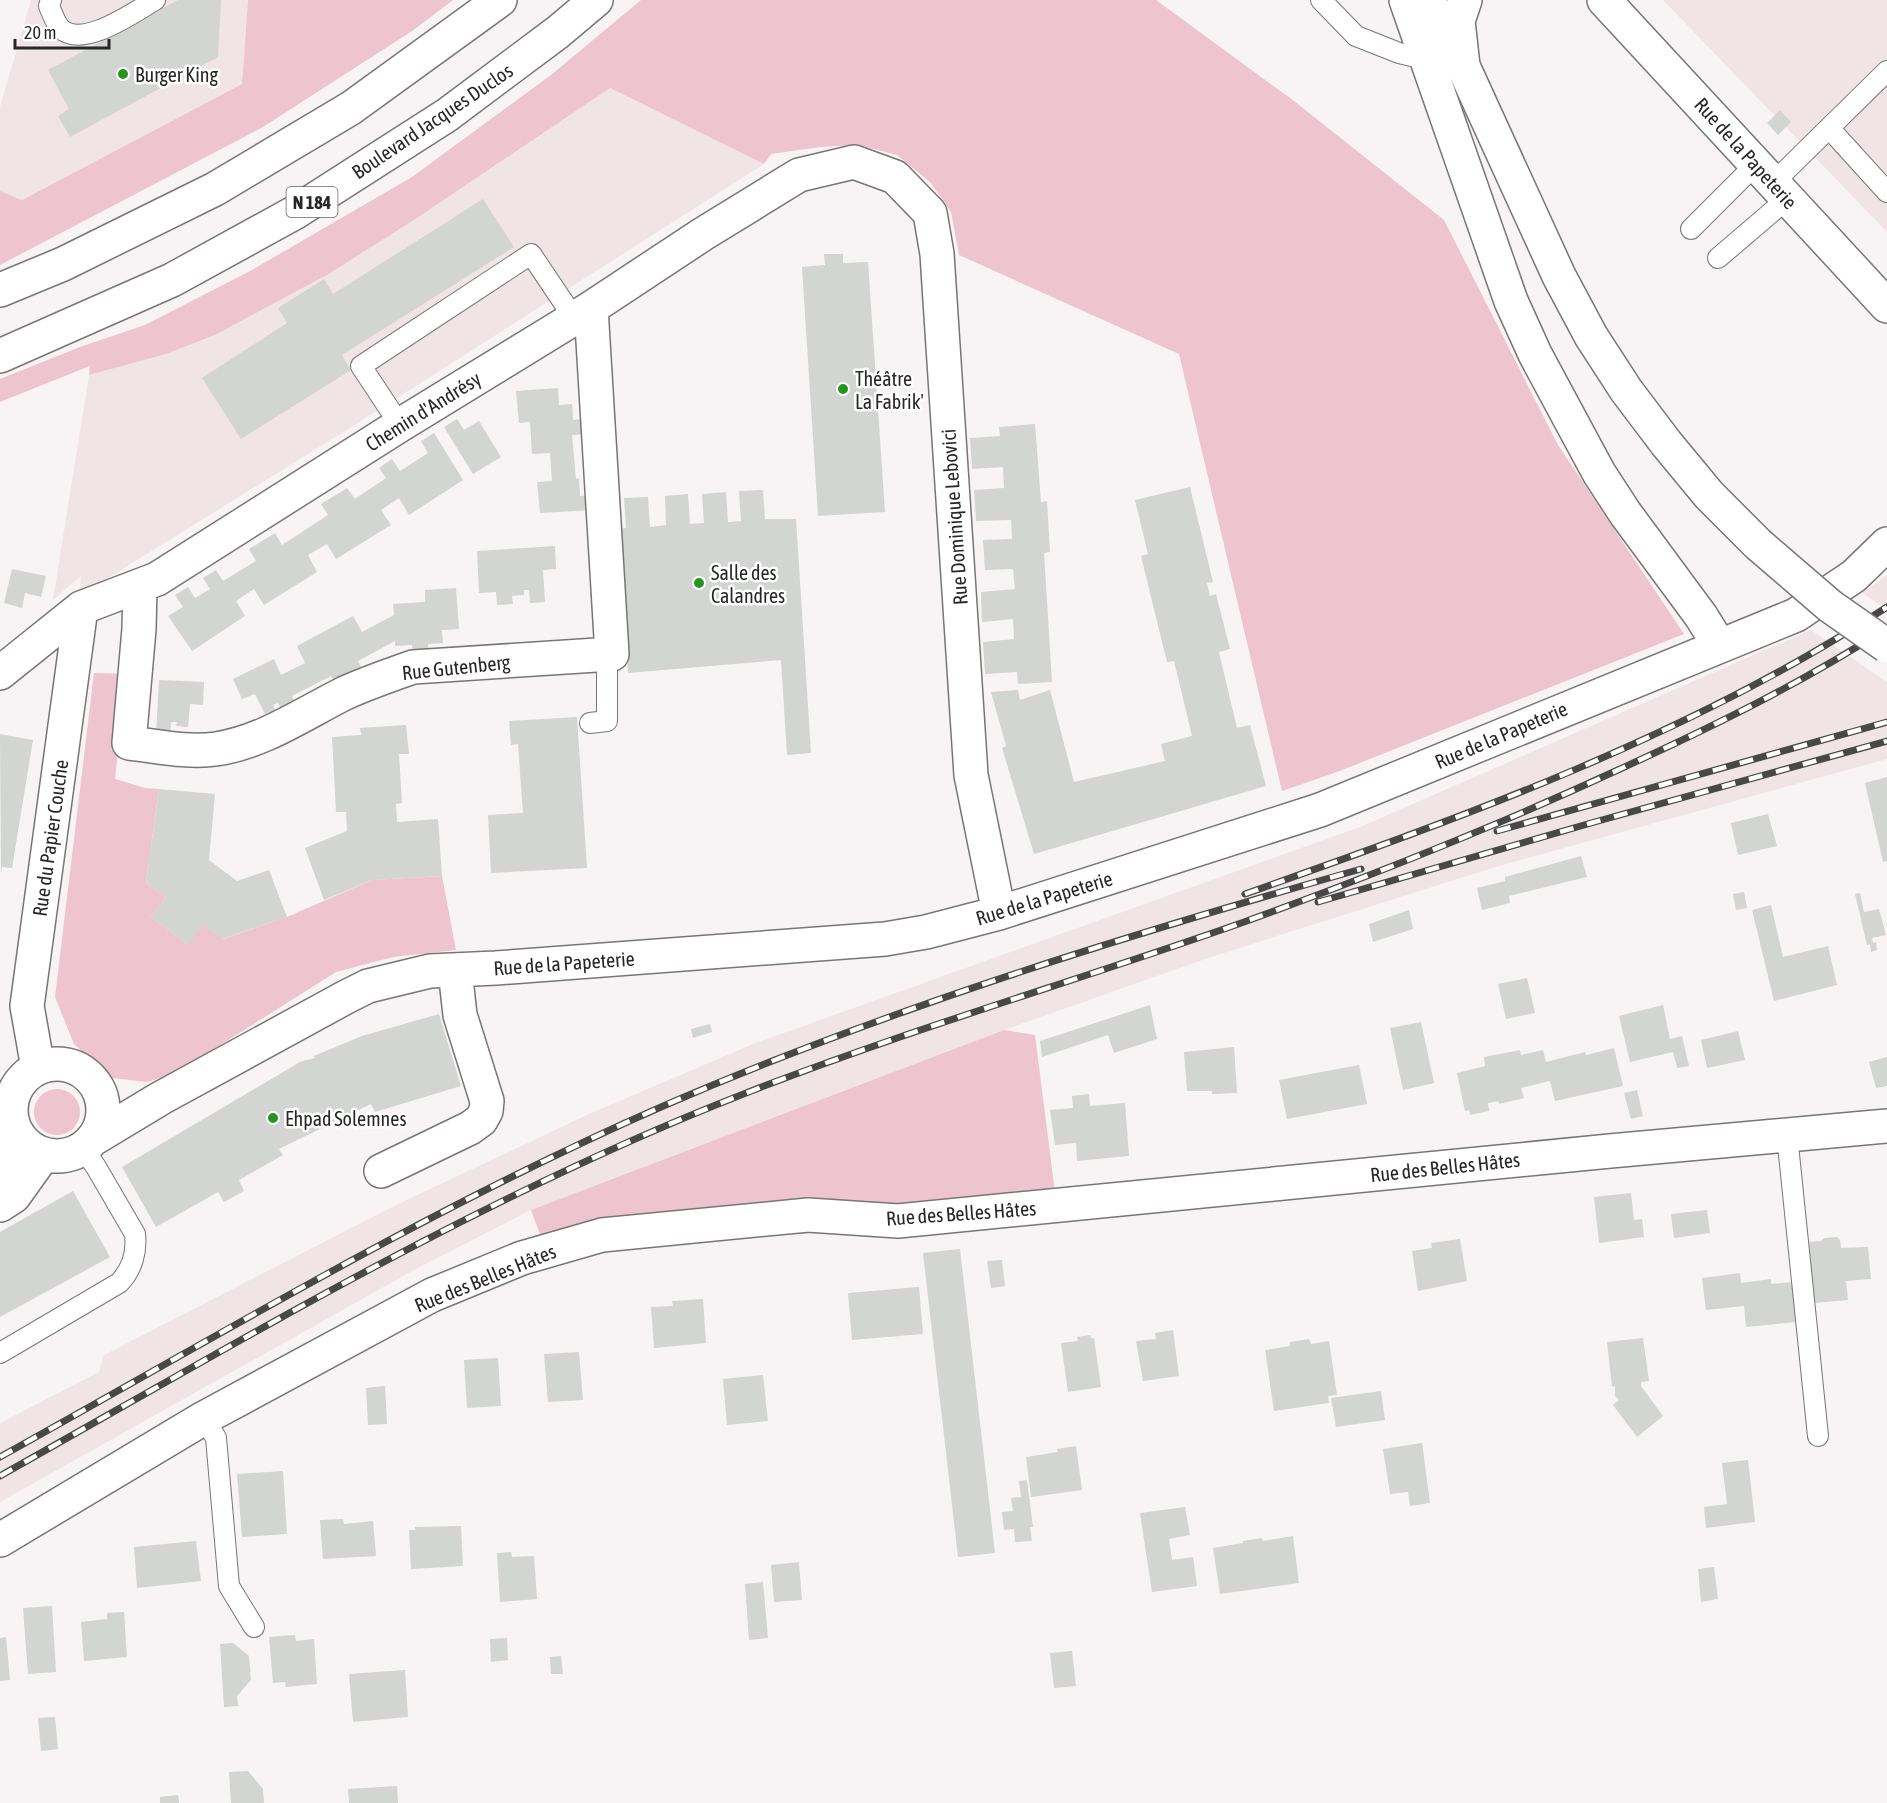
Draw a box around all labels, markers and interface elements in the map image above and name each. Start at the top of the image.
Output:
scale bar [15,12,110,50]
text: 20 m [24,22,56,43]
street label: Boulevard Jacques Duclos [347,59,517,183]
place label: Burger King [135,63,218,86]
marker: Burger King [116,67,130,81]
street label: Rue de la Papeterie [1690,93,1802,213]
road number: N 184 [286,187,338,217]
street label: Chemin d'Andrésy [361,366,485,456]
place label: Théâtre La Fabrik' [855,367,924,413]
marker: Théâtre La Fabrik' [836,382,850,396]
street label: Rue Dominique Lebovici [936,428,972,606]
place label: Salle des Calandres [711,561,785,607]
marker: Salle des Calandres [692,576,706,590]
street label: Rue Gutenberg [401,650,512,684]
street label: Rue de la Papeterie [1431,697,1571,773]
street label: Rue du Papier Couche [28,758,72,918]
street label: Rue de la Papeterie [973,866,1115,930]
street label: Rue de la Papeterie [493,947,635,979]
place label: Ehpad Solemnes [285,1107,406,1130]
marker: Ehpad Solemnes [266,1111,280,1125]
street label: Rue des Belles Hâtes [1369,1148,1521,1186]
street label: Rue des Belles Hâtes [885,1196,1037,1230]
street label: Rue des Belles Hâtes [411,1239,559,1317]

